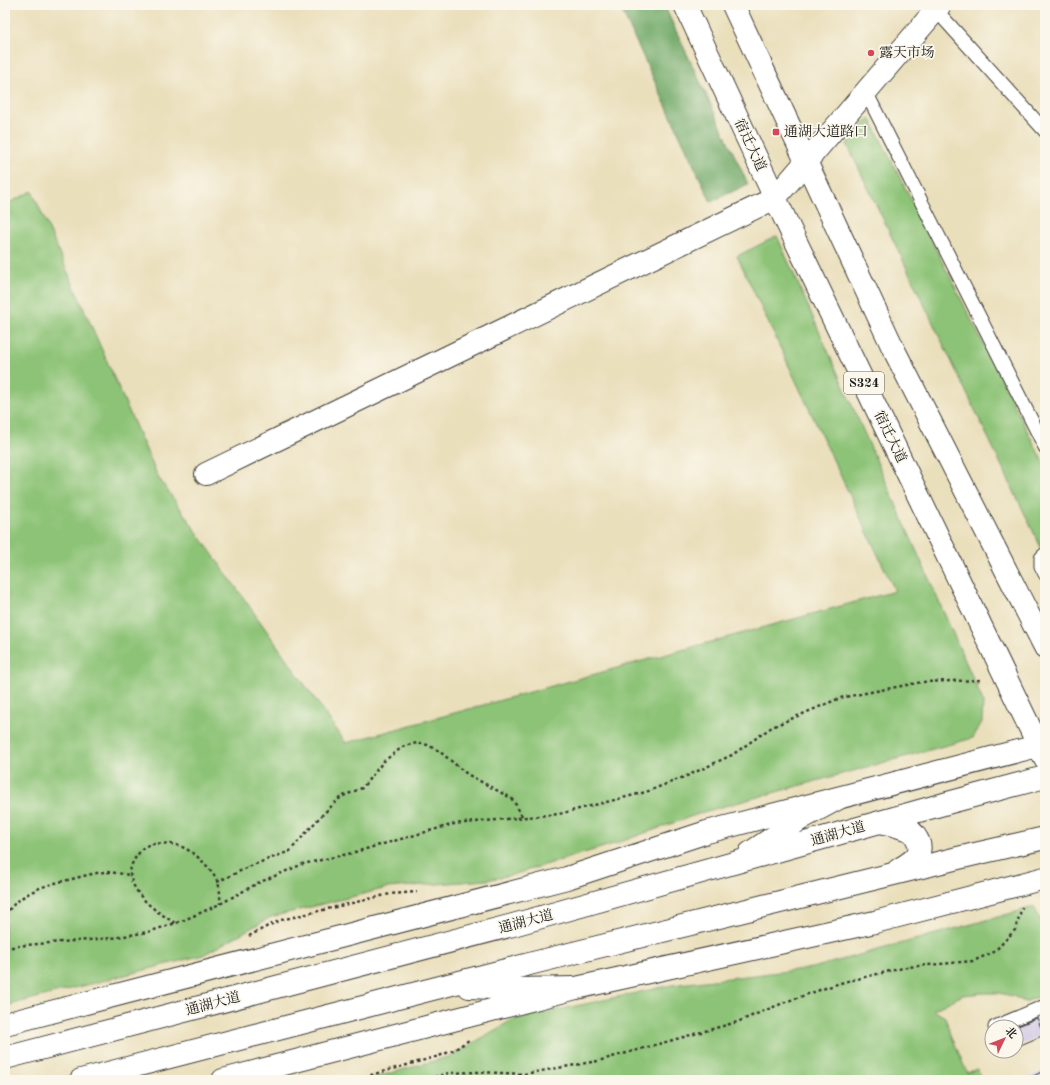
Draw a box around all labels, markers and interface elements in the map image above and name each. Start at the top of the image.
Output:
place label: 露天市场 [879,45,935,60]
marker: 露天市场 [866,48,876,58]
street label: 宿迁大道 [732,116,769,173]
place label: 通湖大道路口 [784,124,868,139]
marker: 通湖大道路口 [771,127,781,137]
road number: S324 [844,372,884,394]
street label: 宿迁大道 [871,408,909,465]
street label: 通湖大道 [809,819,867,848]
street label: 通湖大道 [497,907,555,936]
street label: 通湖大道 [184,989,242,1018]
north arrow [984,1019,1024,1059]
text: 北 [1002,1025,1019,1041]

